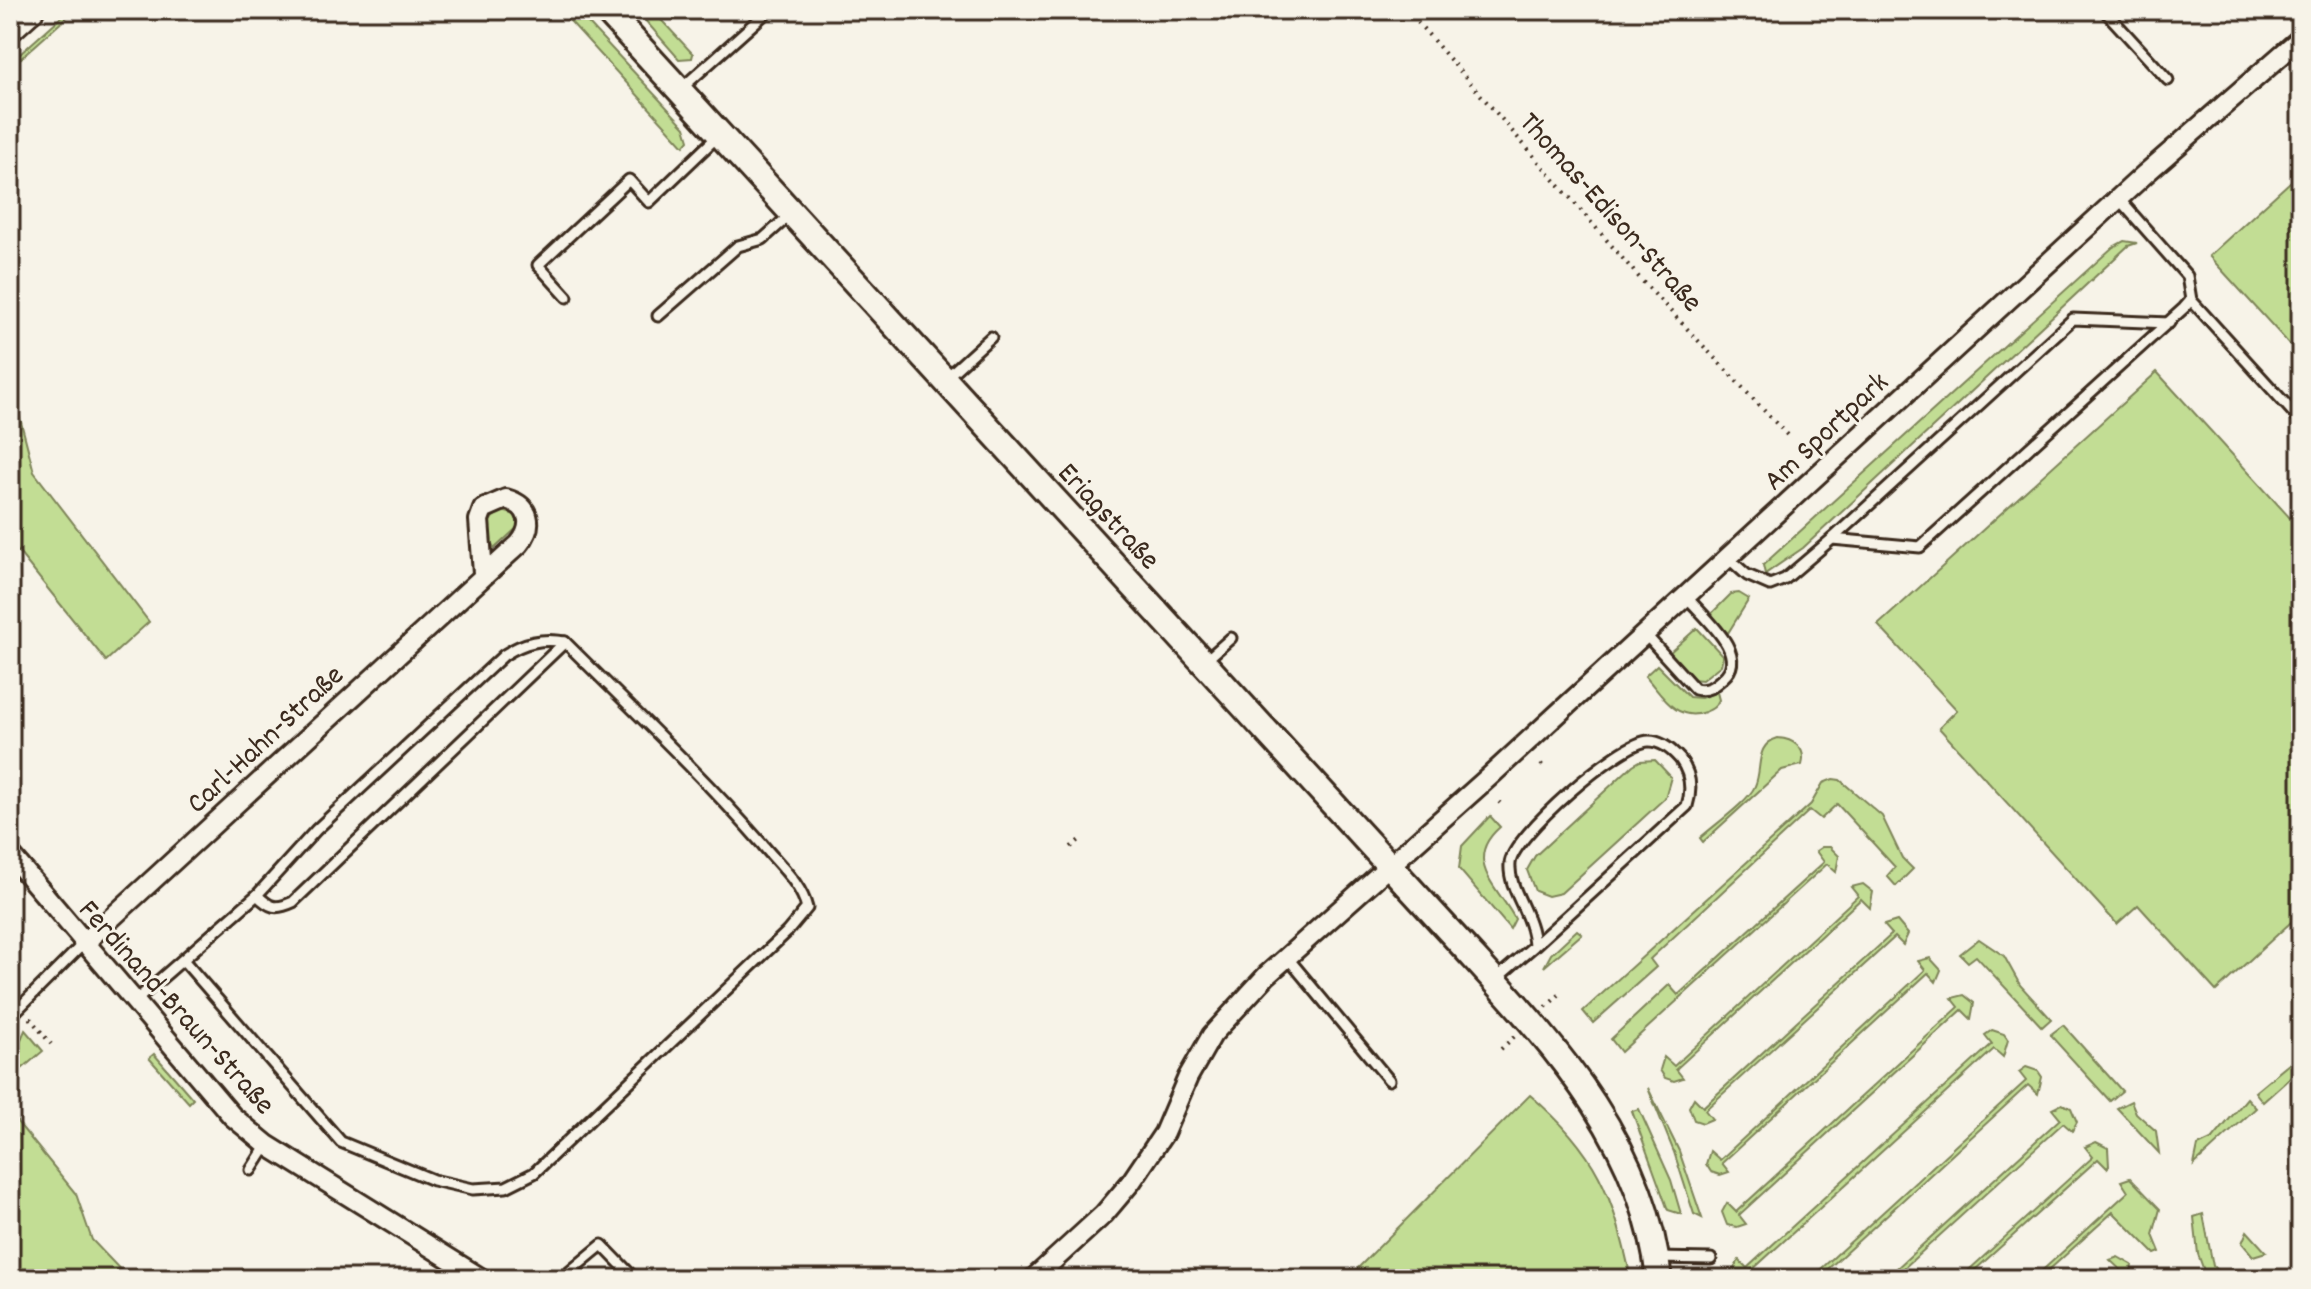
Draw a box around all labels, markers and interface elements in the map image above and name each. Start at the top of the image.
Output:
street label: Thomas-Edison-Straße [1507,104,1711,324]
street label: Am Sportpark [1756,364,1900,503]
street label: Eriagstraße [1045,454,1168,582]
street label: Carl-Hahn-Straße [179,657,355,826]
street label: Ferdinand-Braun-Straße [66,892,283,1126]

